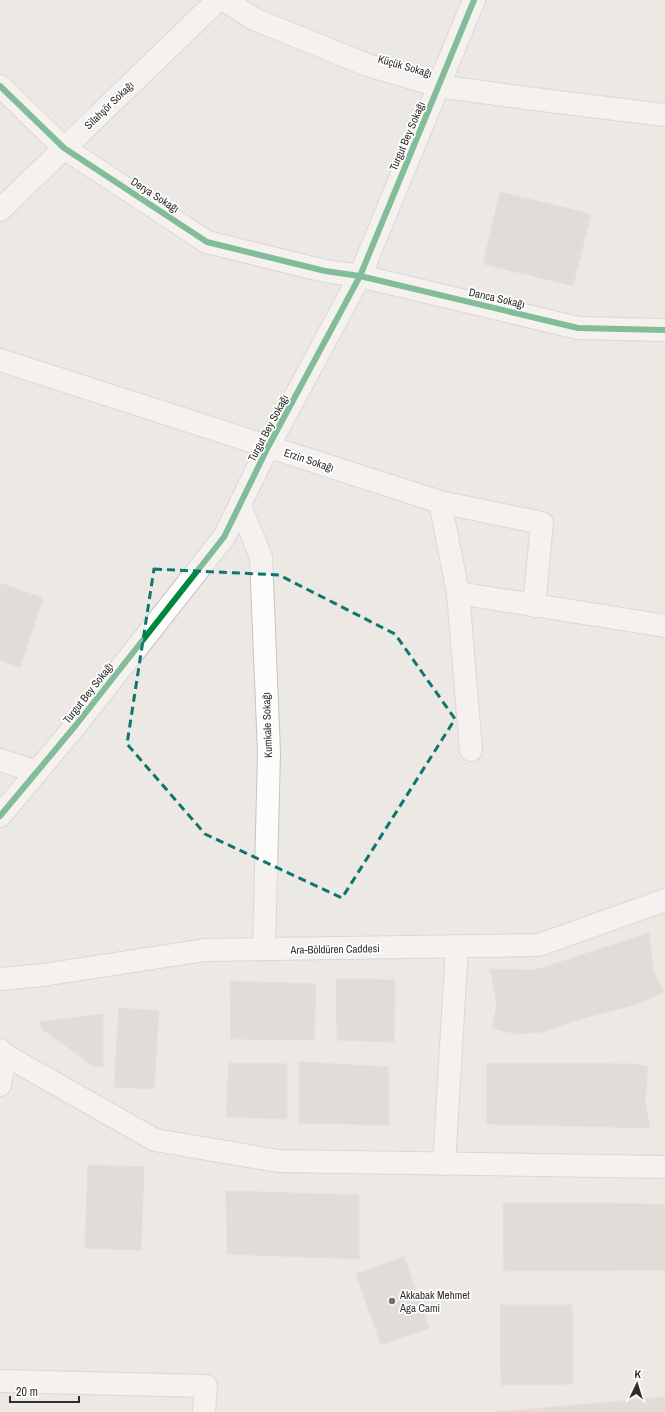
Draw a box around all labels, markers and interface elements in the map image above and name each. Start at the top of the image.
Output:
street label: Küçük Sokağı [376,52,434,80]
street label: Silahşör Sokağı [81,78,137,132]
street label: Turgut Bey Sokağı [386,99,428,173]
street label: Derya Sokağı [128,174,182,216]
street label: Darıca Sokağı [468,285,526,311]
street label: Turgut Bey Sokağı [244,392,292,464]
street label: Erzin Sokağı [282,445,336,475]
street label: Turgut Bey Sokağı [60,660,116,726]
street label: Kumkale Sokağı [259,692,275,758]
street label: Ara-Böldüren Caddesi [289,941,380,957]
place label: Akkabak Mehmet Aga Cami [399,1288,470,1315]
marker: Akkabak Mehmet Aga Cami [387,1296,397,1306]
north arrow [617,1364,657,1404]
text: K [634,1367,642,1381]
scale bar [10,1378,79,1404]
text: 20 m [16,1384,38,1400]

